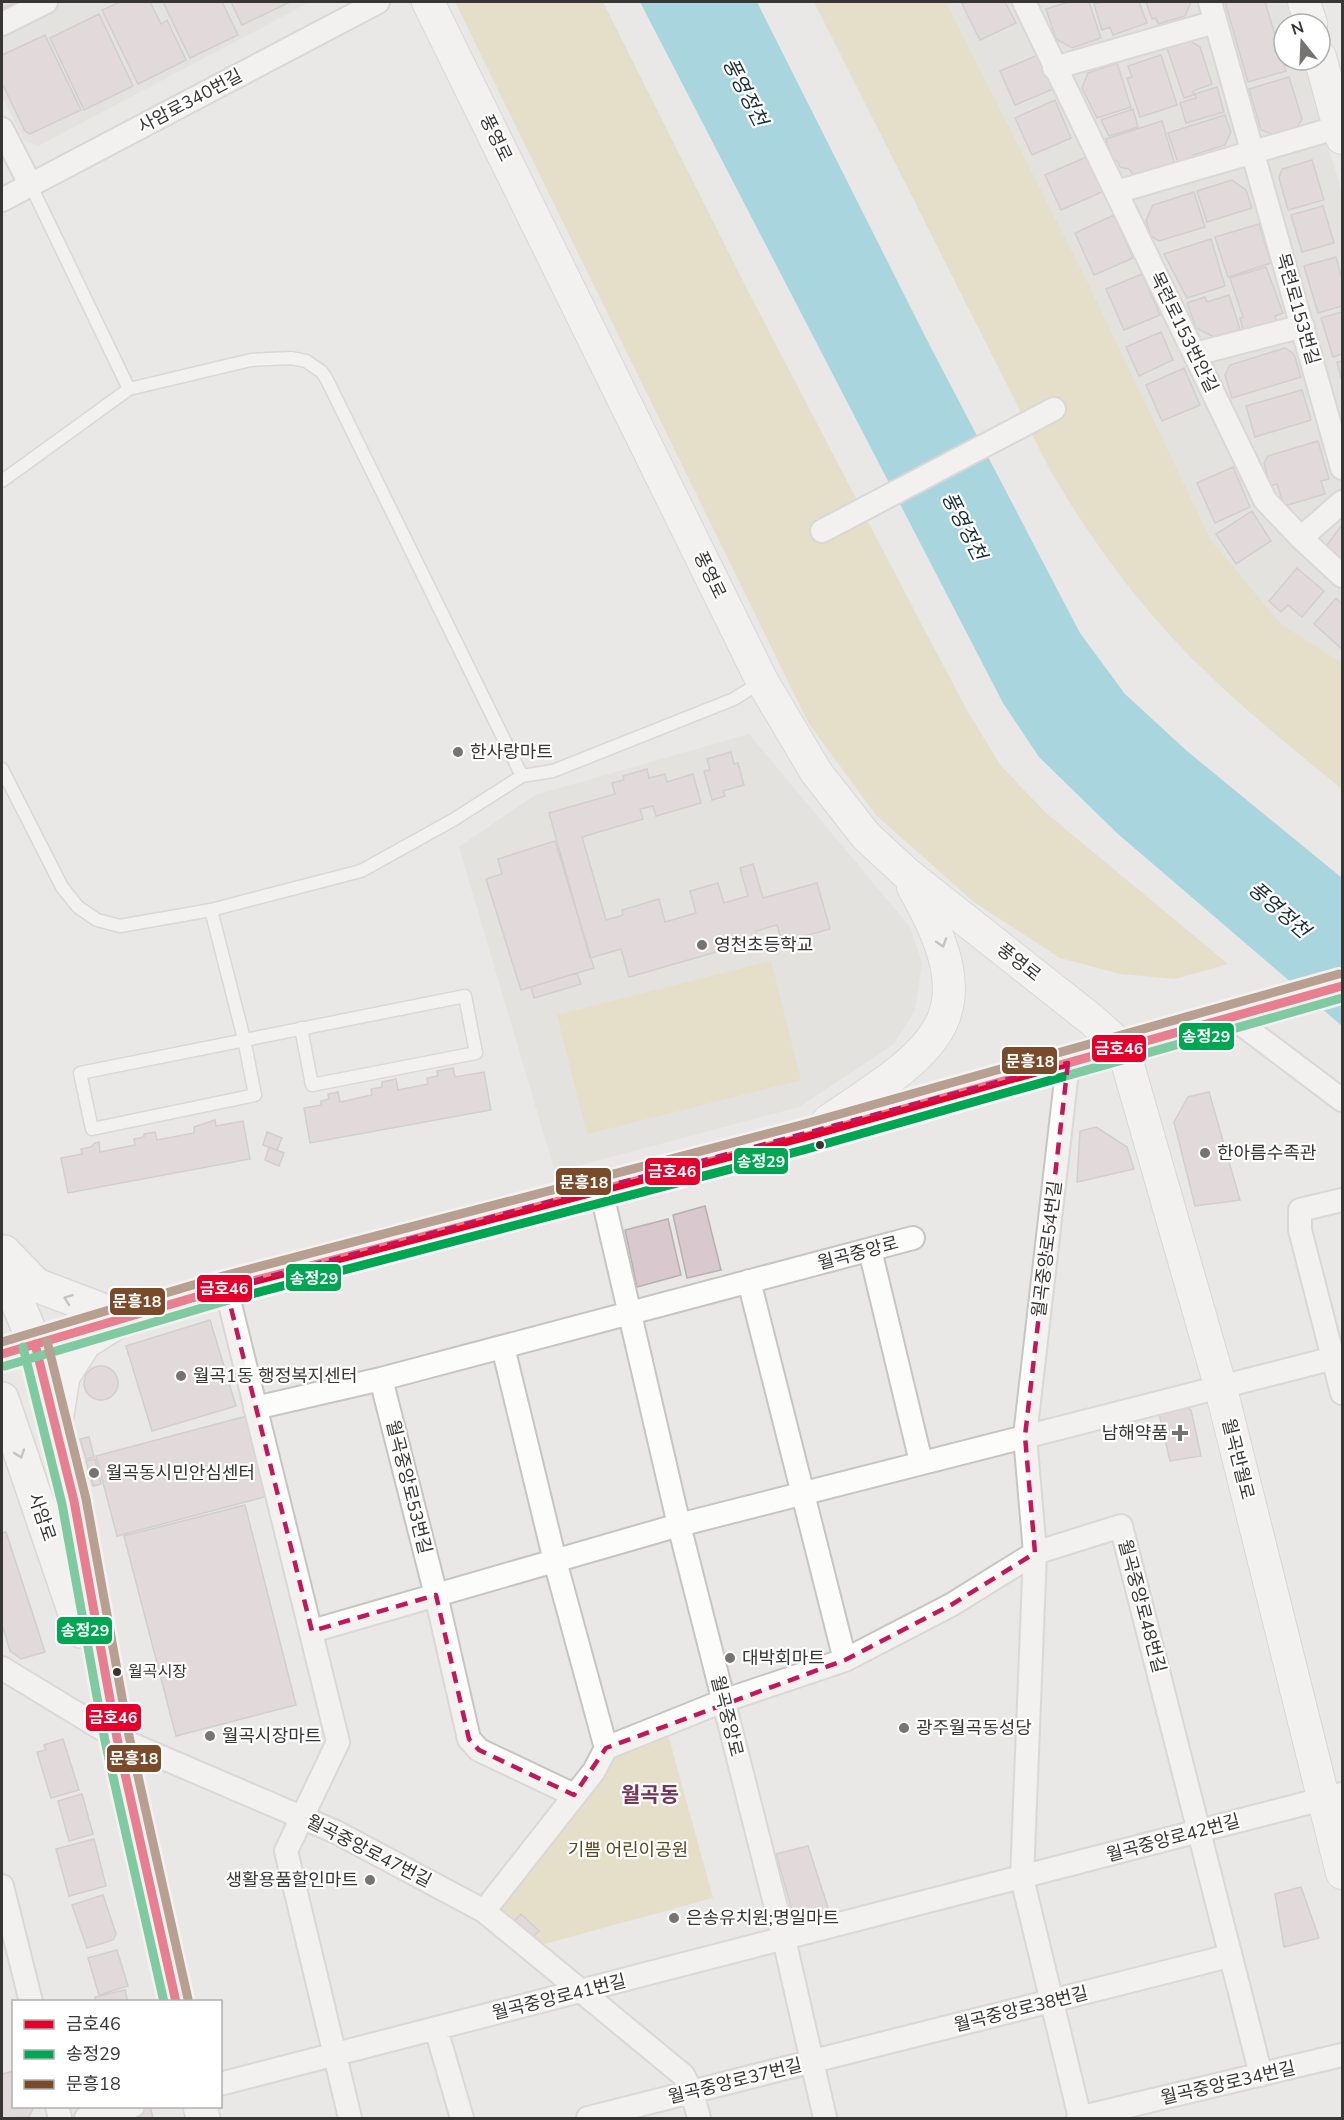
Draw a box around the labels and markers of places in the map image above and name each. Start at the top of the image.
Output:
place label: 한사랑마트 [470,740,553,764]
marker: 한사랑마트 [451,745,465,759]
place label: 영천초등학교 [714,933,813,957]
marker: 영천초등학교 [695,938,709,952]
unlabelled marker [814,1139,826,1151]
place label: 한아름수족관 [1217,1141,1317,1165]
marker: 한아름수족관 [1198,1146,1212,1160]
place label: 월곡1동 행정복지센터 [193,1364,357,1388]
marker: 월곡1동 행정복지센터 [174,1369,188,1383]
place label: 남해약품 [1102,1421,1168,1445]
marker: 남해약품 [1173,1426,1187,1440]
place label: 월곡동시민안심센터 [106,1461,255,1485]
marker: 월곡동시민안심센터 [87,1466,101,1480]
place label: 대박회마트 [742,1646,825,1670]
marker: 대박회마트 [723,1651,737,1665]
place label: 월곡시장 [128,1661,187,1683]
marker: 월곡시장 [111,1666,123,1678]
place label: 광주월곡동성당 [916,1716,1032,1740]
marker: 광주월곡동성당 [897,1721,911,1735]
place label: 월곡시장마트 [222,1724,321,1748]
marker: 월곡시장마트 [203,1729,217,1743]
place label: 생활용품할인마트 [226,1868,358,1892]
marker: 생활용품할인마트 [363,1873,377,1887]
place label: 은송유치원;명일마트 [686,1906,839,1930]
marker: 은송유치원;명일마트 [667,1911,681,1925]

